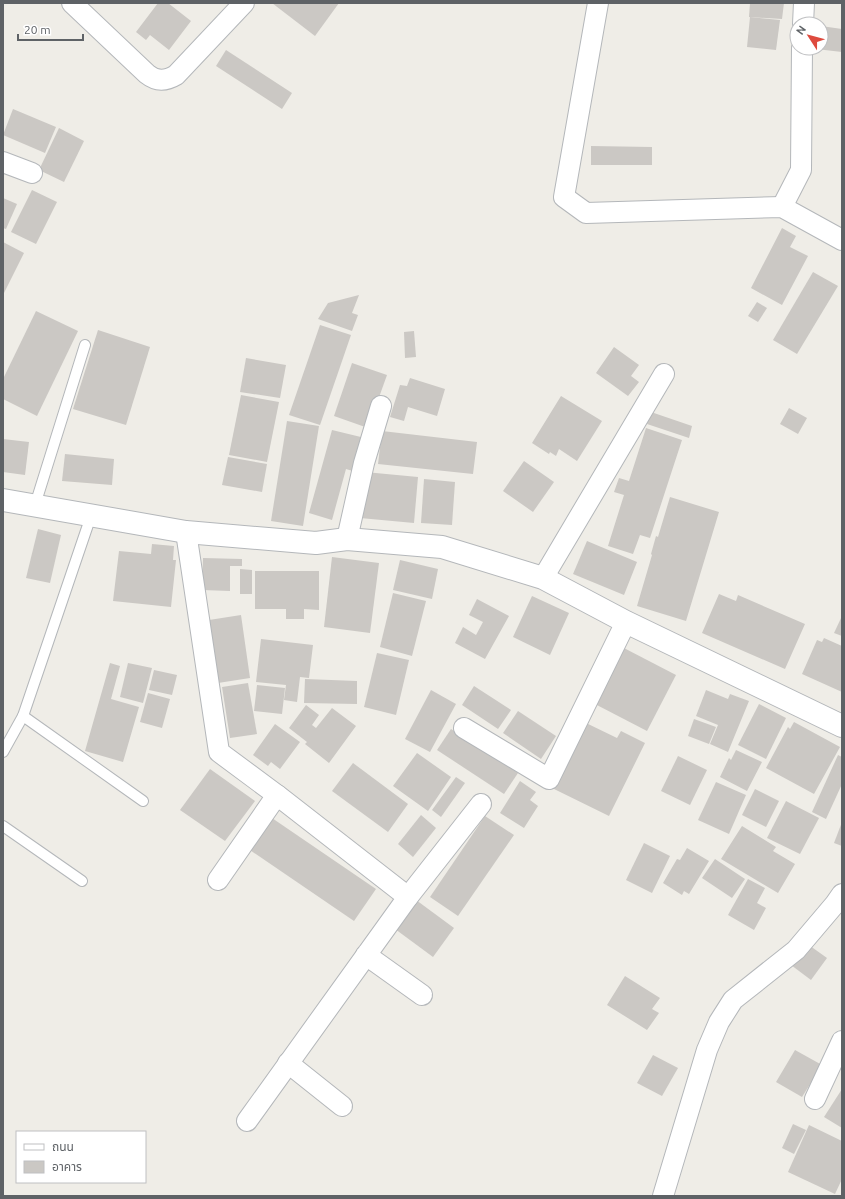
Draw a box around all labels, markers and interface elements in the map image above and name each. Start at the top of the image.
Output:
scale bar [18,16,83,42]
north arrow [789,16,829,56]
text: 20 m [24,23,51,36]
text: N [794,23,808,37]
legend [16,1131,146,1183]
text: ถนน [52,1140,74,1153]
text: อาคาร [52,1160,82,1173]

